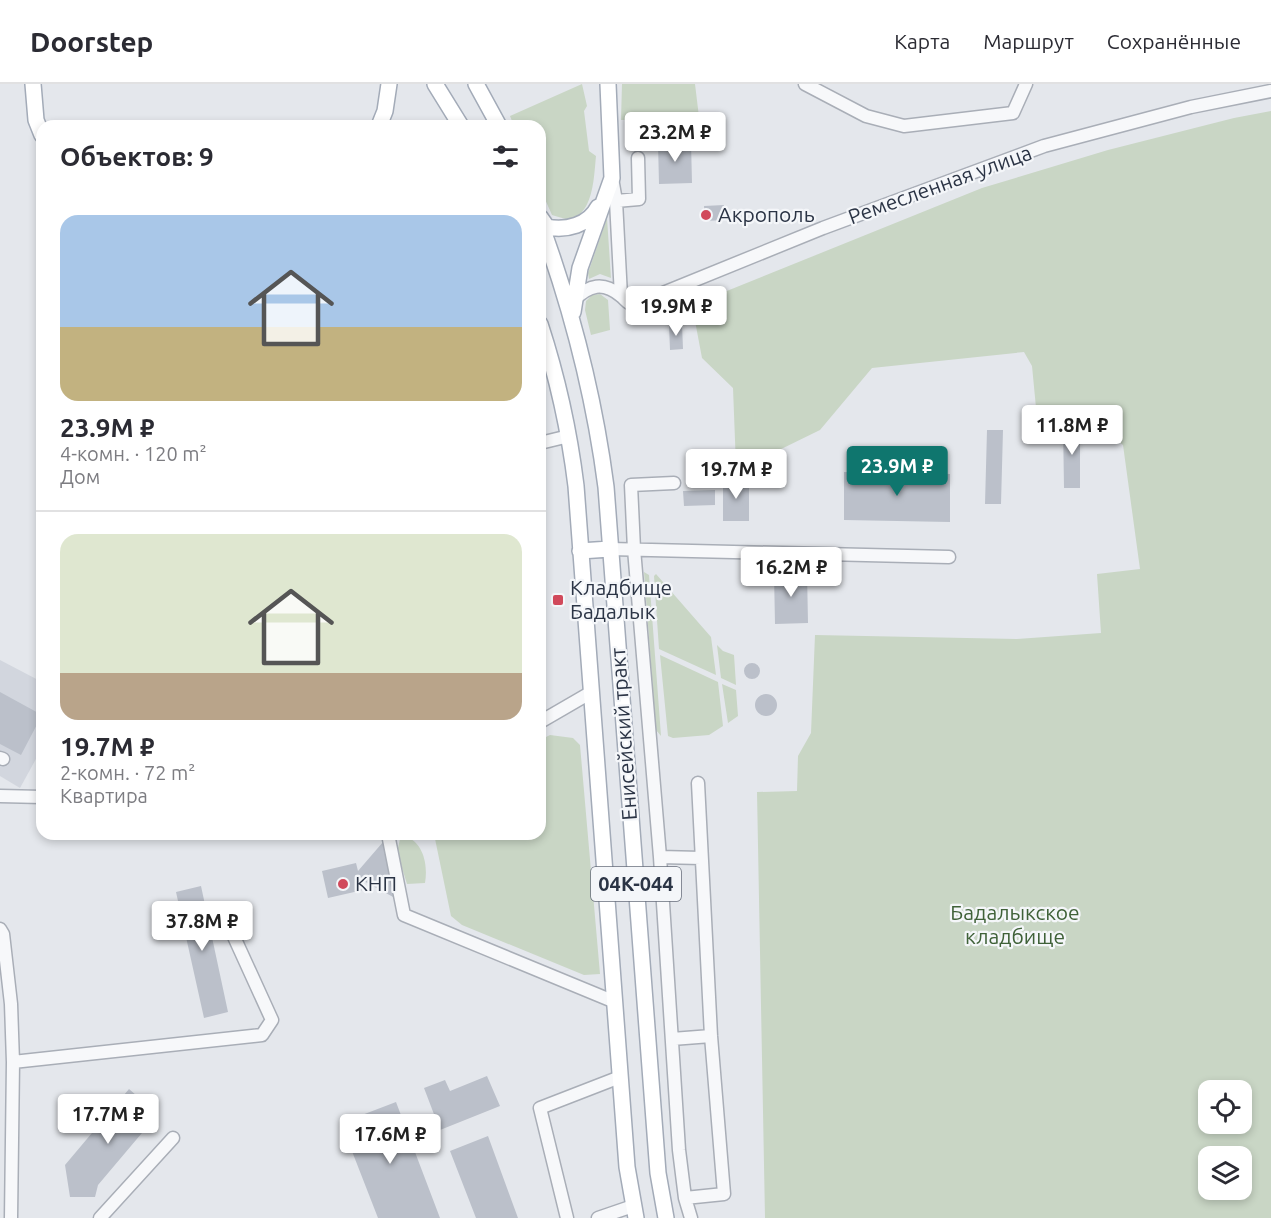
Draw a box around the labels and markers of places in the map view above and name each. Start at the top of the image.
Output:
pin: 23.2M ₽ [620,112,730,163]
place label: Акрополь [718,202,815,226]
marker: Акрополь [699,208,713,222]
pin: 19.9M ₽ [621,286,731,337]
pin: 11.8M ₽ [1017,405,1127,456]
pin: 23.9M ₽ [842,446,952,497]
pin: 19.7M ₽ [681,449,791,500]
pin: 16.2M ₽ [736,547,846,598]
place label: Кладбище Бадалык [570,575,672,623]
marker: Кладбище Бадалык [551,593,565,607]
place label: КНП [355,871,397,895]
marker: КНП [336,877,350,891]
pin: 37.8M ₽ [147,901,257,952]
pin: 17.7M ₽ [53,1094,163,1145]
pin: 17.6M ₽ [335,1114,445,1165]

